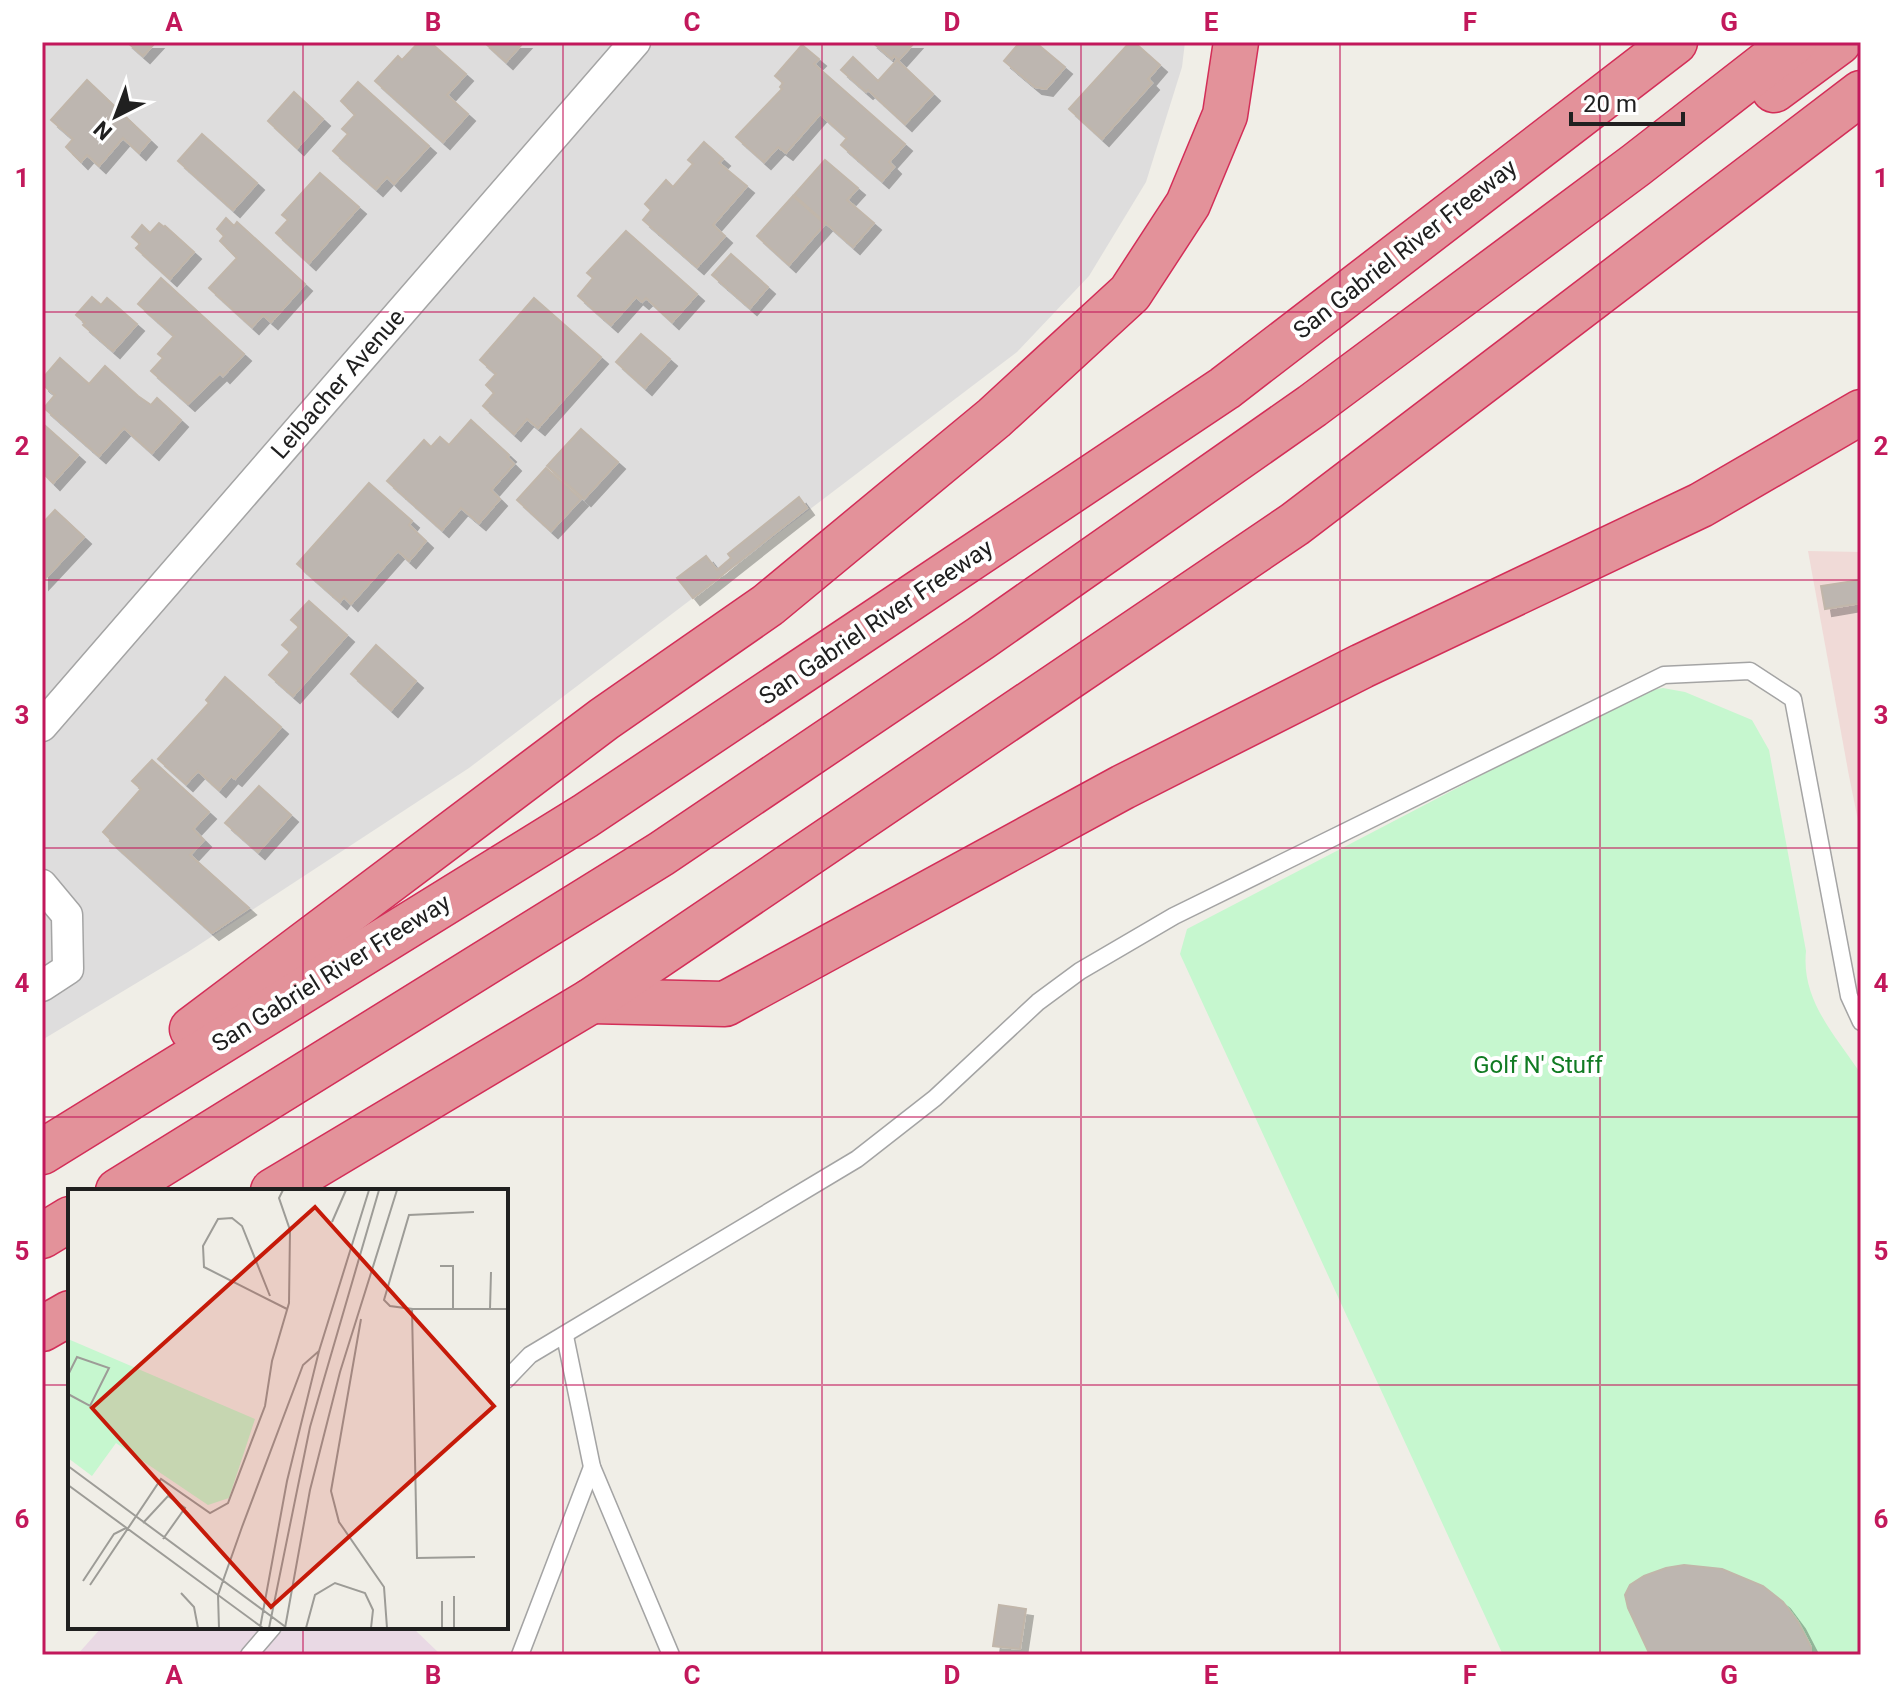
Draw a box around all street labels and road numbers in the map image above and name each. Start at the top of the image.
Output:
street label: San Gabriel River Freeway [1288,153,1523,345]
street label: Leibacher Avenue [265,303,411,465]
street label: San Gabriel River Freeway [754,533,999,711]
street label: San Gabriel River Freeway [207,888,456,1058]

